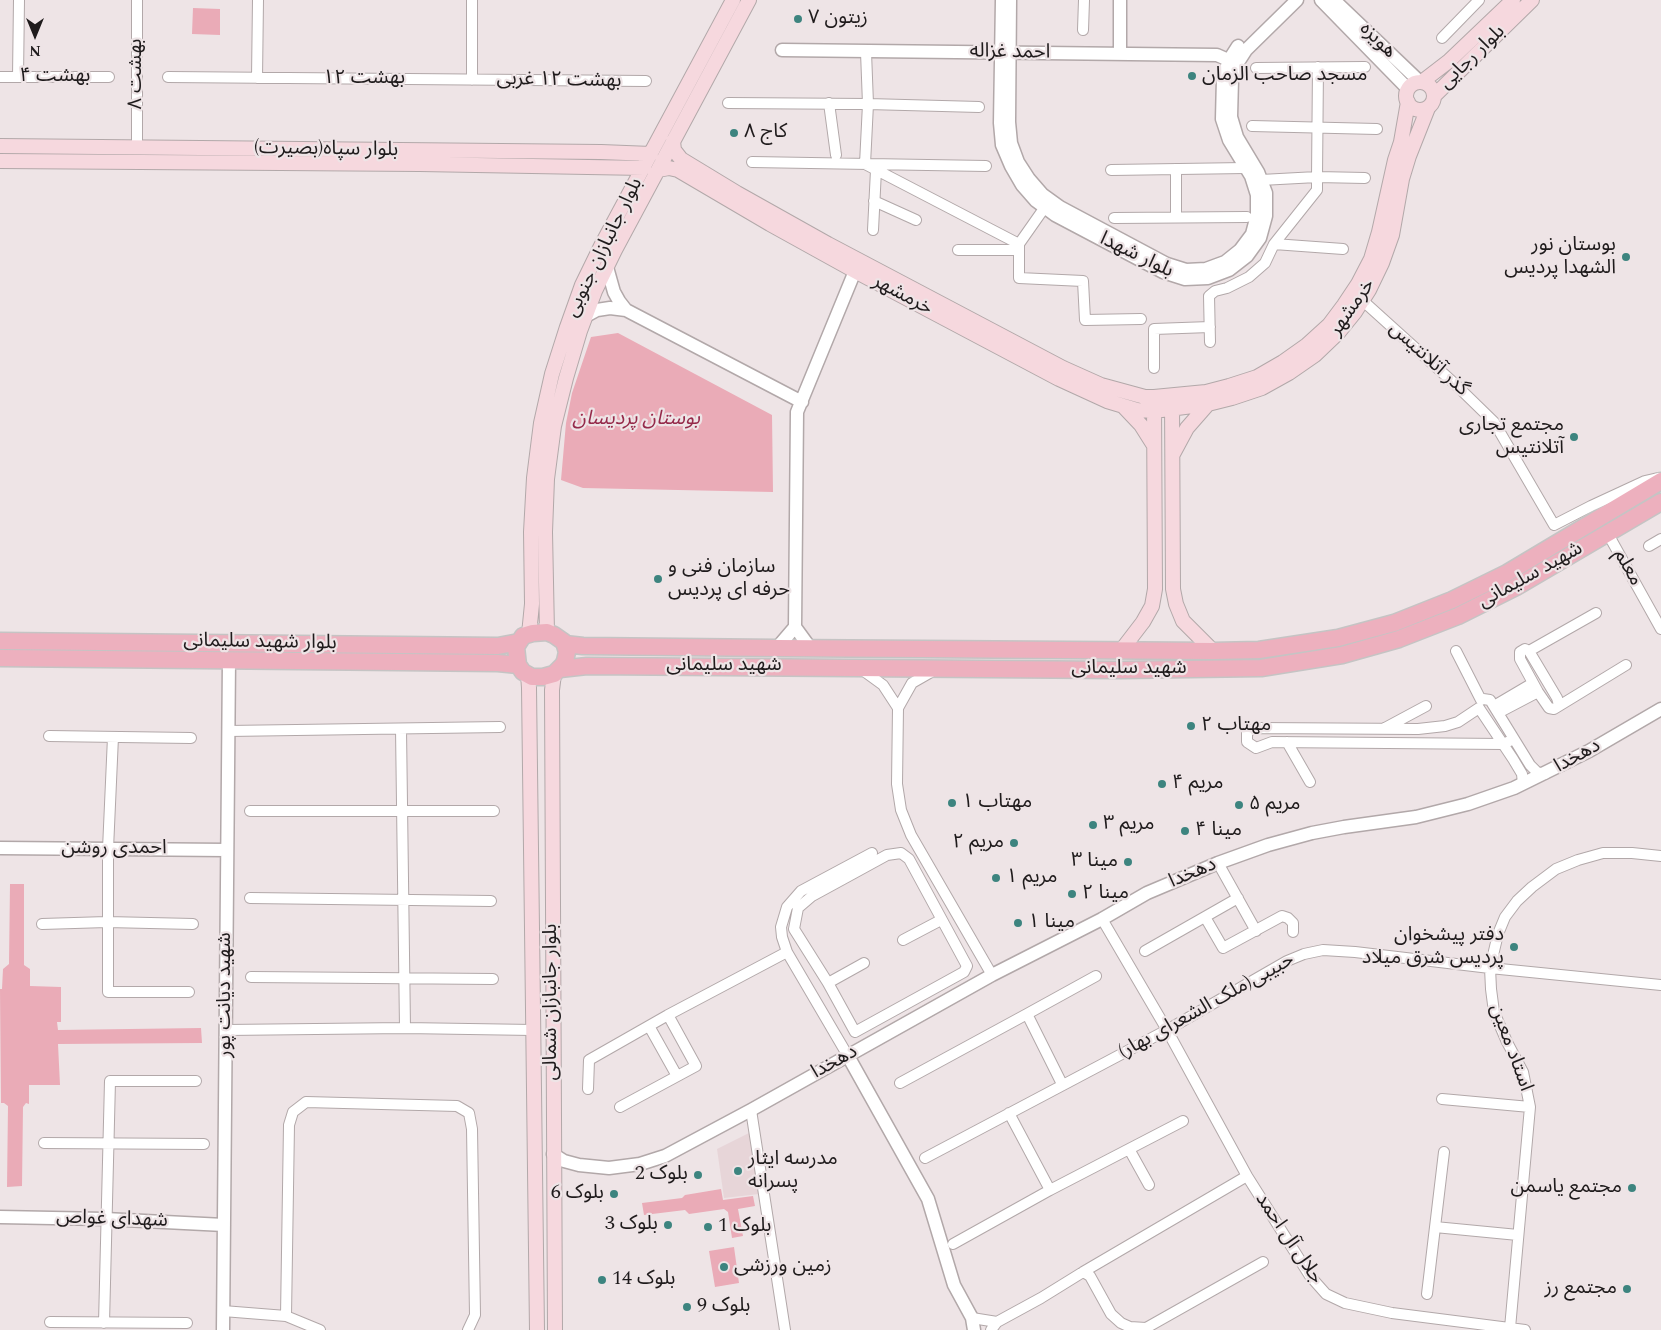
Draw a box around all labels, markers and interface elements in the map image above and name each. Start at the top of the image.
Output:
place label: زیتون ۷ [808,7,868,31]
north arrow [10,10,60,60]
marker: زیتون ۷ [792,13,804,25]
street label: هویزه [1354,18,1400,64]
street label: بلوار رجایی [1435,21,1511,95]
street label: بهشت ۸ [125,39,149,109]
text: N [29,40,41,61]
street label: احمد غزاله [969,40,1051,66]
place label: مسجد صاحب الزمان [1202,64,1367,88]
street label: بهشت ۴ [20,65,90,89]
street label: بهشت ۱۲ [323,67,405,91]
street label: بهشت ۱۲ غربی [496,68,622,94]
marker: مسجد صاحب الزمان [1186,70,1198,82]
place label: کاج ۸ [744,121,787,145]
marker: کاج ۸ [728,127,740,139]
street label: بلوار سپاه(بصیرت) [254,137,398,163]
street label: بلوار جانبازان جنوبی [561,174,649,322]
street label: بلوار شهدا [1095,228,1177,284]
place label: بوستان نور الشهدا پردیس [1504,234,1616,281]
marker: بوستان نور الشهدا پردیس [1620,251,1632,263]
street label: خرمشهر [868,270,936,322]
street label: خرمشهر [1325,275,1381,341]
street label: گذر آتلانتیس [1383,318,1473,402]
park label: بوستان پردیسان [572,408,700,432]
place label: مجتمع تجاری آتلانتیس [1459,414,1564,461]
marker: مجتمع تجاری آتلانتیس [1568,431,1580,443]
street label: شهید سلیمانی [1475,537,1587,615]
street label: معلم [1607,545,1647,591]
place label: سازمان فنی و حرفه ای پردیس [668,556,790,603]
marker: سازمان فنی و حرفه ای پردیس [652,573,664,585]
street label: بلوار شهید سلیمانی [183,630,337,656]
street label: شهید سلیمانی [666,654,782,678]
street label: شهید سلیمانی [1071,657,1187,681]
place label: مهتاب ۲ [1201,714,1271,738]
marker: مهتاب ۲ [1185,720,1197,732]
street label: دهخدا [1551,735,1605,779]
place label: مریم ۴ [1172,772,1223,796]
marker: مریم ۴ [1156,778,1168,790]
place label: مهتاب ۱ [962,791,1032,815]
place label: مریم ۵ [1249,793,1300,817]
marker: مهتاب ۱ [946,797,958,809]
marker: مریم ۵ [1233,799,1245,811]
place label: مریم ۳ [1103,813,1154,837]
marker: مریم ۳ [1087,819,1099,831]
place label: مینا ۴ [1195,819,1242,843]
marker: مینا ۴ [1179,825,1191,837]
place label: مریم ۲ [953,831,1004,855]
street label: احمدی روشن [61,837,167,861]
marker: مریم ۲ [1008,837,1020,849]
place label: مینا ۳ [1071,850,1118,874]
street label: دهخدا [1166,853,1220,895]
marker: مینا ۳ [1122,856,1134,868]
place label: مریم ۱ [1006,866,1057,890]
marker: مریم ۱ [990,872,1002,884]
place label: مینا ۲ [1082,882,1129,906]
marker: مینا ۲ [1066,888,1078,900]
place label: مینا ۱ [1028,911,1075,935]
marker: مینا ۱ [1012,917,1024,929]
street label: بلوار جانبازان شمالی [540,924,564,1080]
place label: دفتر پیشخوان پردیس شرق میلاد [1362,924,1504,971]
street label: شهید دیانت پور [214,932,238,1058]
marker: دفتر پیشخوان پردیس شرق میلاد [1508,941,1520,953]
street label: حبیبی(ملک الشعرای بهار) [1115,949,1299,1065]
street label: استاد معین [1483,1001,1537,1095]
street label: دهخدا [808,1041,862,1085]
place label: مدرسه ایثار پسرانه [748,1148,838,1195]
place label: بلوک 2 [635,1163,688,1187]
marker: مدرسه ایثار پسرانه [732,1165,744,1177]
marker: بلوک 2 [692,1169,704,1181]
place label: مجتمع یاسمن [1510,1176,1622,1200]
place label: بلوک 6 [551,1182,604,1206]
marker: مجتمع یاسمن [1626,1182,1638,1194]
marker: بلوک 6 [608,1188,620,1200]
street label: جلال آل احمد [1249,1189,1327,1289]
street label: شهدای غواص [56,1206,168,1234]
place label: بلوک 3 [605,1213,658,1237]
place label: بلوک 1 [718,1215,771,1239]
marker: بلوک 3 [662,1219,674,1231]
marker: بلوک 1 [702,1221,714,1233]
place label: زمین ورزشی [734,1255,832,1279]
marker: زمین ورزشی [718,1261,730,1273]
place label: بلوک 14 [612,1268,675,1292]
marker: بلوک 14 [596,1274,608,1286]
place label: مجتمع رز [1544,1277,1617,1301]
marker: مجتمع رز [1621,1283,1633,1295]
place label: بلوک 9 [697,1295,750,1319]
marker: بلوک 9 [681,1301,693,1313]

